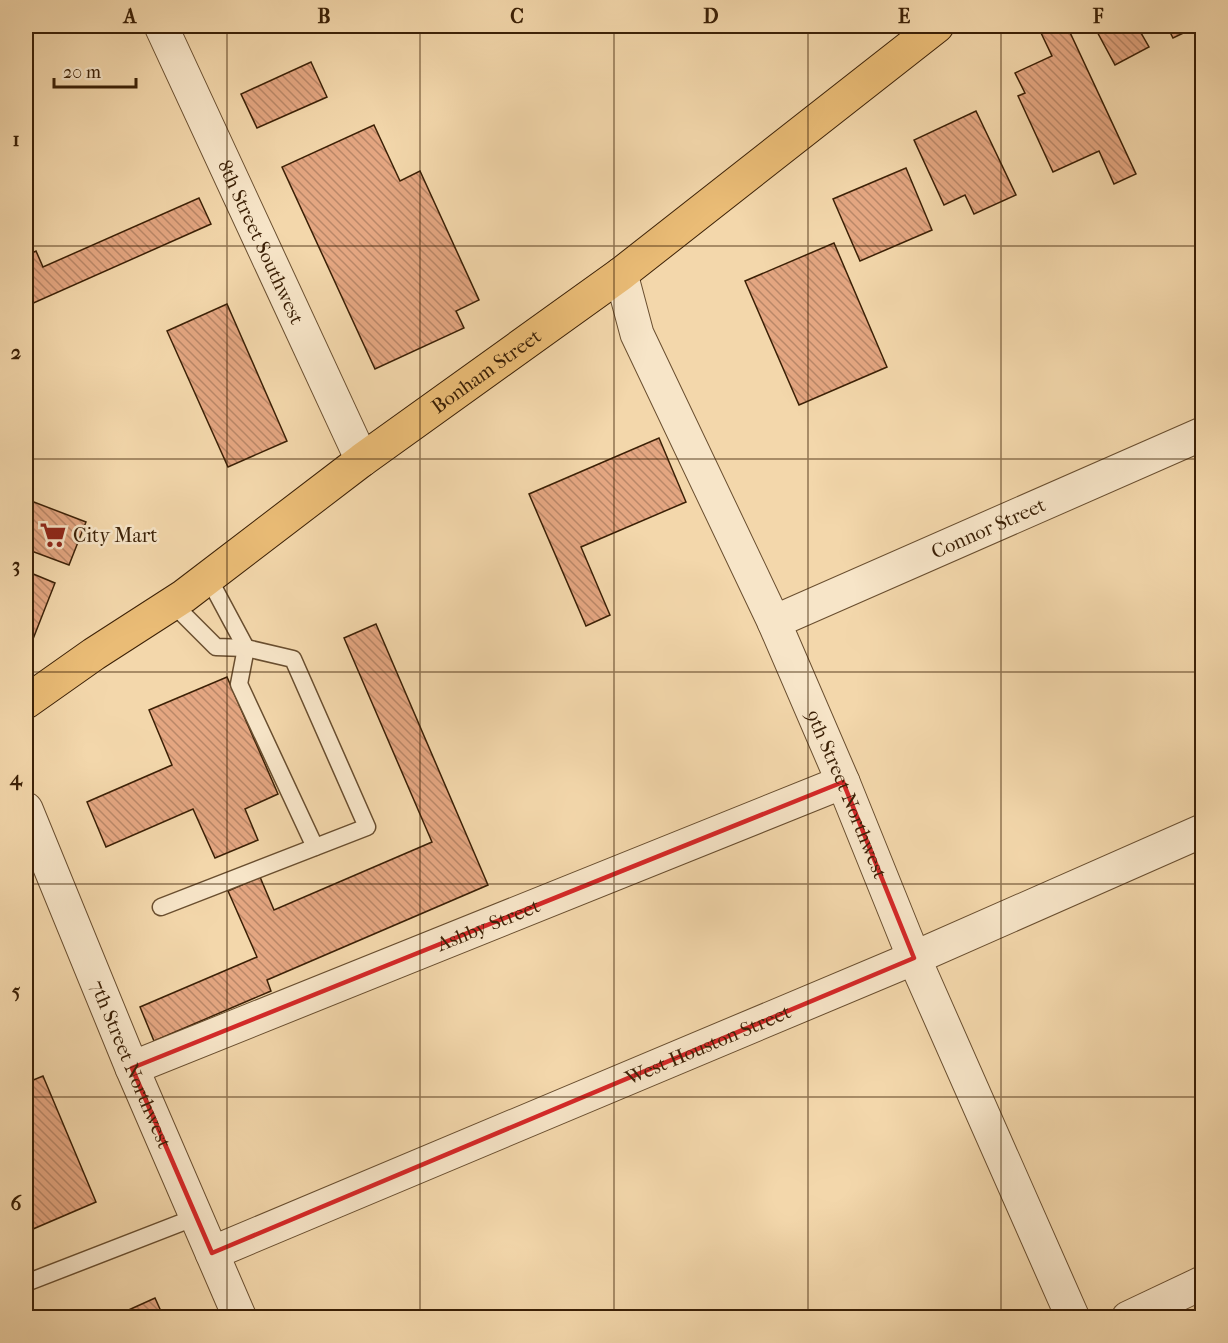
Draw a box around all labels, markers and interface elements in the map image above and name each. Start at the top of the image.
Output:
text: A [122,5,138,28]
text: B [317,5,331,28]
text: C [510,5,524,28]
text: D [703,5,719,28]
text: E [898,5,910,28]
text: F [1092,5,1104,28]
scale bar [54,51,136,89]
text: 20 m [63,62,101,83]
text: 1 [12,128,20,151]
street label: 8th Street Southwest [213,156,308,328]
street label: Bonham Street [427,324,545,418]
text: 2 [11,341,21,364]
street label: Connor Street [928,493,1049,563]
supermarket icon: City Mart [38,520,68,550]
place label: City Mart [73,524,157,547]
text: 3 [12,554,20,577]
street label: 9th Street Northwest [801,706,892,882]
text: 4 [9,767,23,791]
street label: Ashby Street [433,894,543,957]
street label: 7th Street Northwest [85,977,176,1152]
text: 5 [12,980,21,1003]
street label: West Houston Street [621,1000,794,1090]
text: 6 [11,1192,23,1215]

